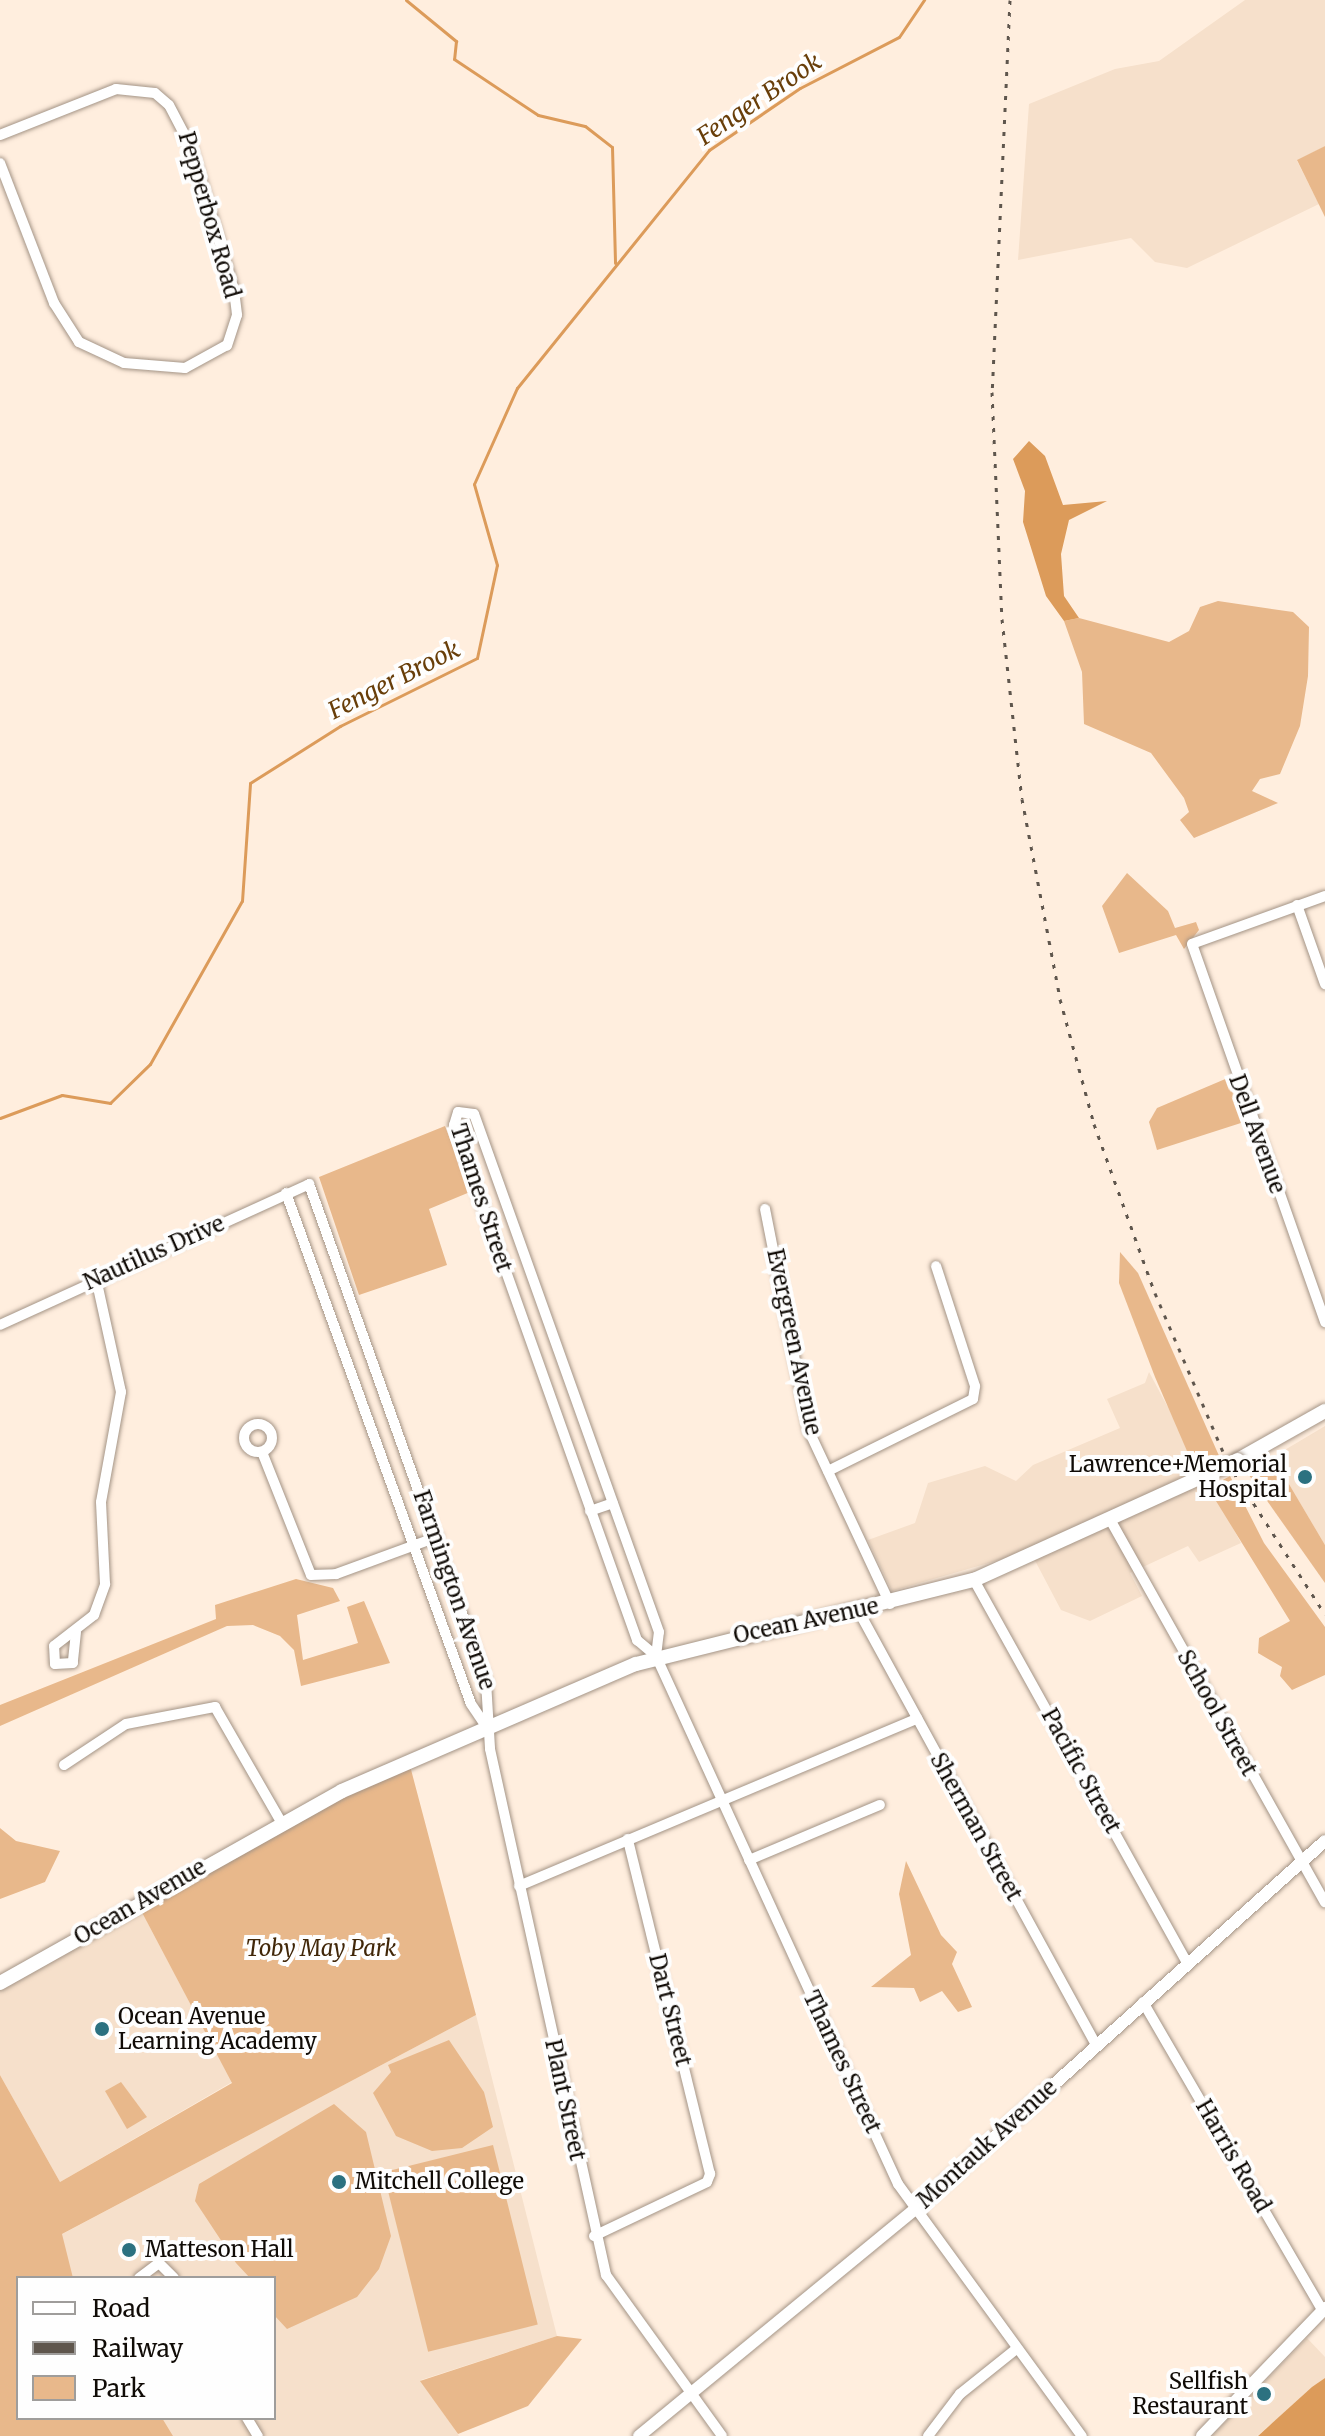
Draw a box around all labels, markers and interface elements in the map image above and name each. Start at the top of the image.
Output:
water label: Fenger Brook [692,47,826,151]
street label: Pepperbox Road [173,129,245,301]
water label: Fenger Brook [324,635,464,725]
street label: Dell Avenue [1223,1071,1291,1197]
street label: Thames Street [445,1121,517,1275]
street label: Nautilus Drive [80,1210,228,1296]
street label: Evergreen Avenue [761,1246,827,1438]
place label: Lawrence+Memorial Hospital [1069,1451,1287,1502]
marker: Lawrence+Memorial Hospital [1294,1466,1316,1488]
street label: Farmington Avenue [408,1487,500,1693]
street label: Ocean Avenue [731,1593,881,1649]
street label: School Street [1172,1645,1262,1781]
street label: Pacific Street [1036,1704,1126,1838]
street label: Sherman Street [924,1748,1028,1906]
street label: Ocean Avenue [70,1854,210,1950]
park label: Toby May Park [246,1936,396,1962]
street label: Dart Street [643,1951,697,2069]
street label: Thames Street [797,1987,887,2137]
place label: Ocean Avenue Learning Academy [118,2003,317,2054]
marker: Ocean Avenue Learning Academy [93,2020,111,2038]
street label: Plant Street [539,2037,591,2163]
street label: Montauk Avenue [912,2074,1062,2214]
street label: Harris Road [1190,2095,1276,2217]
place label: Mitchell College [355,2169,524,2195]
marker: Mitchell College [330,2173,348,2191]
place label: Matteson Hall [145,2237,293,2263]
marker: Matteson Hall [120,2241,138,2259]
legend [16,2276,276,2420]
text: Road [92,2293,150,2324]
text: Railway [92,2333,183,2364]
place label: Sellfish Restaurant [1132,2368,1248,2420]
text: Park [92,2373,145,2404]
marker: Sellfish Restaurant [1255,2385,1273,2403]

